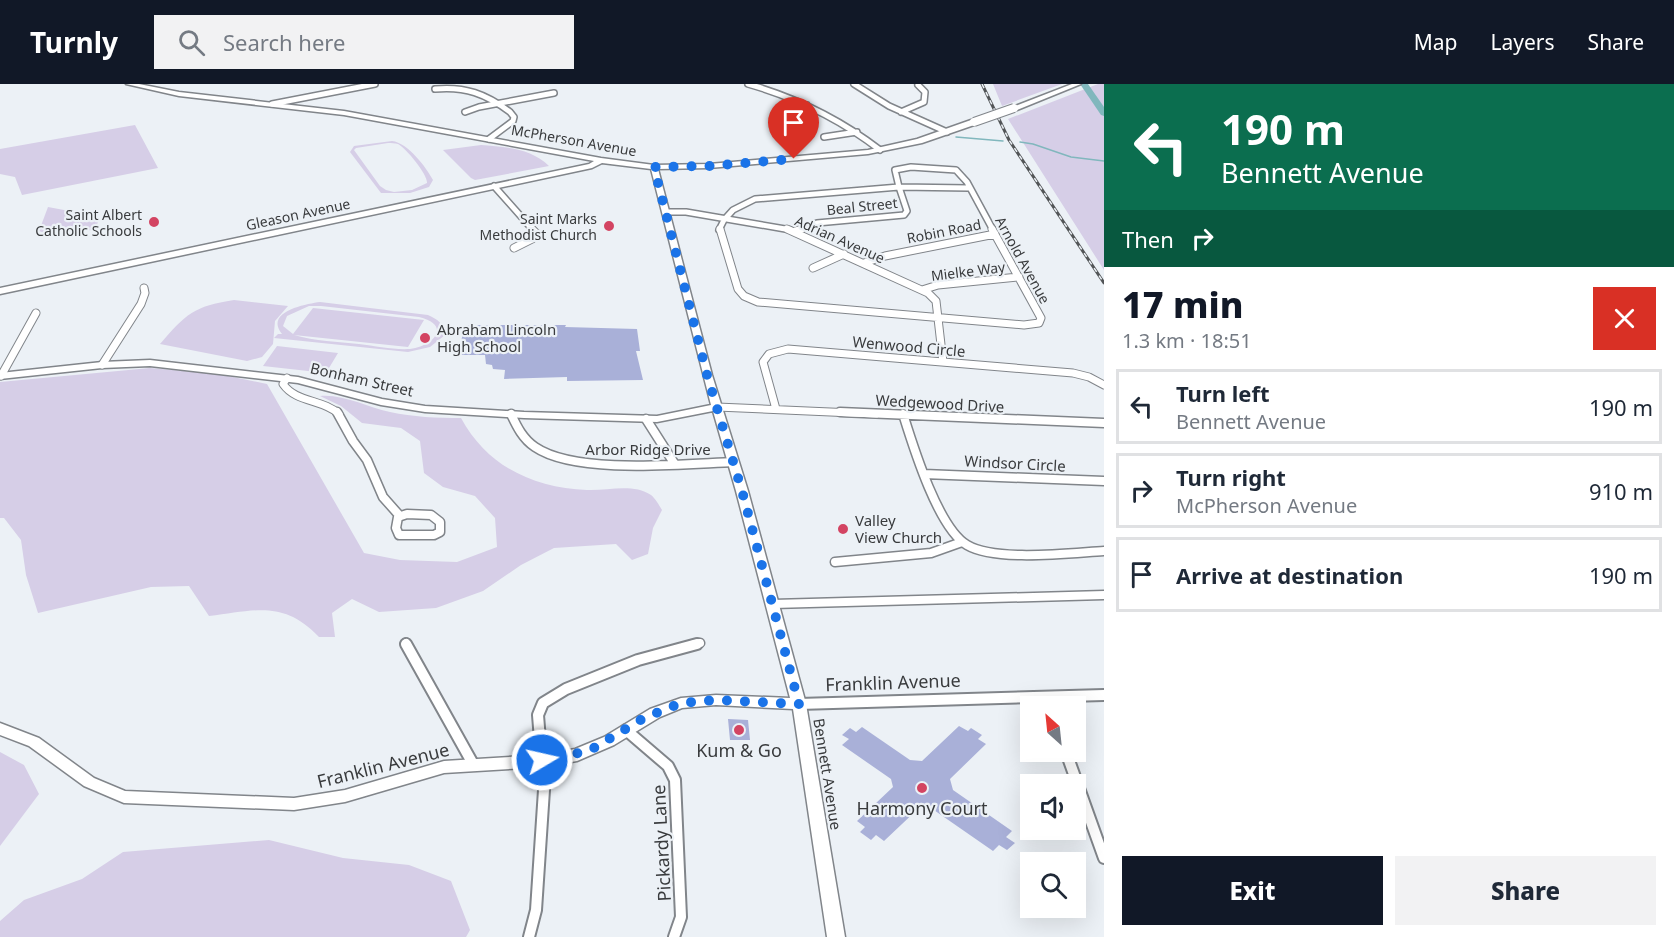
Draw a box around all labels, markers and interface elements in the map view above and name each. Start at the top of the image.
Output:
search box [154,15,574,69]
text: Turnly [30,23,118,61]
icon: search [175,26,208,59]
text: Search here [223,27,345,57]
text: Map [1414,28,1458,56]
text: Layers [1491,28,1555,56]
text: Share [1588,28,1644,56]
pin [768,97,819,159]
text: 190 m [1221,100,1345,157]
icon: arrive [777,106,810,139]
icon: left [1122,108,1200,186]
street label: McPherson Avenue [510,120,638,160]
text: Bennett Avenue [1221,154,1424,191]
street label: Beal Street [826,193,898,219]
street label: Gleason Avenue [244,194,352,234]
place label: Saint Albert Catholic Schools [35,205,142,240]
place label: Saint Marks Methodist Church [480,209,597,244]
street label: Adrian Avenue [792,211,888,267]
street label: Arnold Avenue [991,213,1055,307]
street label: Robin Road [905,214,983,248]
marker: Saint Albert Catholic Schools [147,215,161,229]
marker: Saint Marks Methodist Church [602,219,616,233]
icon: right [1186,222,1219,255]
text: Then [1122,224,1174,254]
street label: Mielke Way [930,257,1007,285]
text: 17 min [1122,280,1243,329]
button: close [1593,287,1656,350]
place label: Abraham Lincoln High School [437,319,556,356]
text: 1.3 km · 18:51 [1122,327,1252,354]
marker: Abraham Lincoln High School [418,331,432,345]
street label: Wenwood Circle [852,331,966,361]
street label: Bonham Street [308,357,416,401]
text: Turn left [1176,378,1270,408]
street label: Wedgewood Drive [875,390,1005,416]
icon: left [1125,390,1158,423]
text: 190 m [1589,392,1653,422]
text: Bennett Avenue [1176,408,1326,435]
street label: Arbor Ridge Drive [585,439,711,459]
street label: Windsor Circle [964,450,1066,476]
text: Turn right [1176,462,1286,492]
icon: right [1125,474,1158,507]
text: 910 m [1589,476,1653,506]
text: McPherson Avenue [1176,492,1357,519]
place label: Valley View Church [855,510,942,547]
marker: Valley View Church [836,522,850,536]
icon: arrive [1125,558,1158,591]
text: Arrive at destination [1176,560,1403,590]
text: 190 m [1589,560,1653,590]
street label: Franklin Avenue [825,668,961,696]
north arrow [1020,696,1086,762]
map controls [1020,696,1086,918]
street label: Bennett Avenue [809,717,847,831]
marker: Kum & Go [732,723,746,737]
position arrow [510,728,574,792]
street label: Franklin Avenue [314,737,452,793]
place label: Kum & Go [696,738,782,762]
button: sound [1020,774,1086,840]
marker: Harmony Court [915,781,929,795]
street label: Pickardy Lane [646,784,676,902]
place label: Harmony Court [857,796,988,820]
button: search [1020,852,1086,918]
button: Exit [1122,856,1383,925]
button: Share [1395,856,1656,925]

